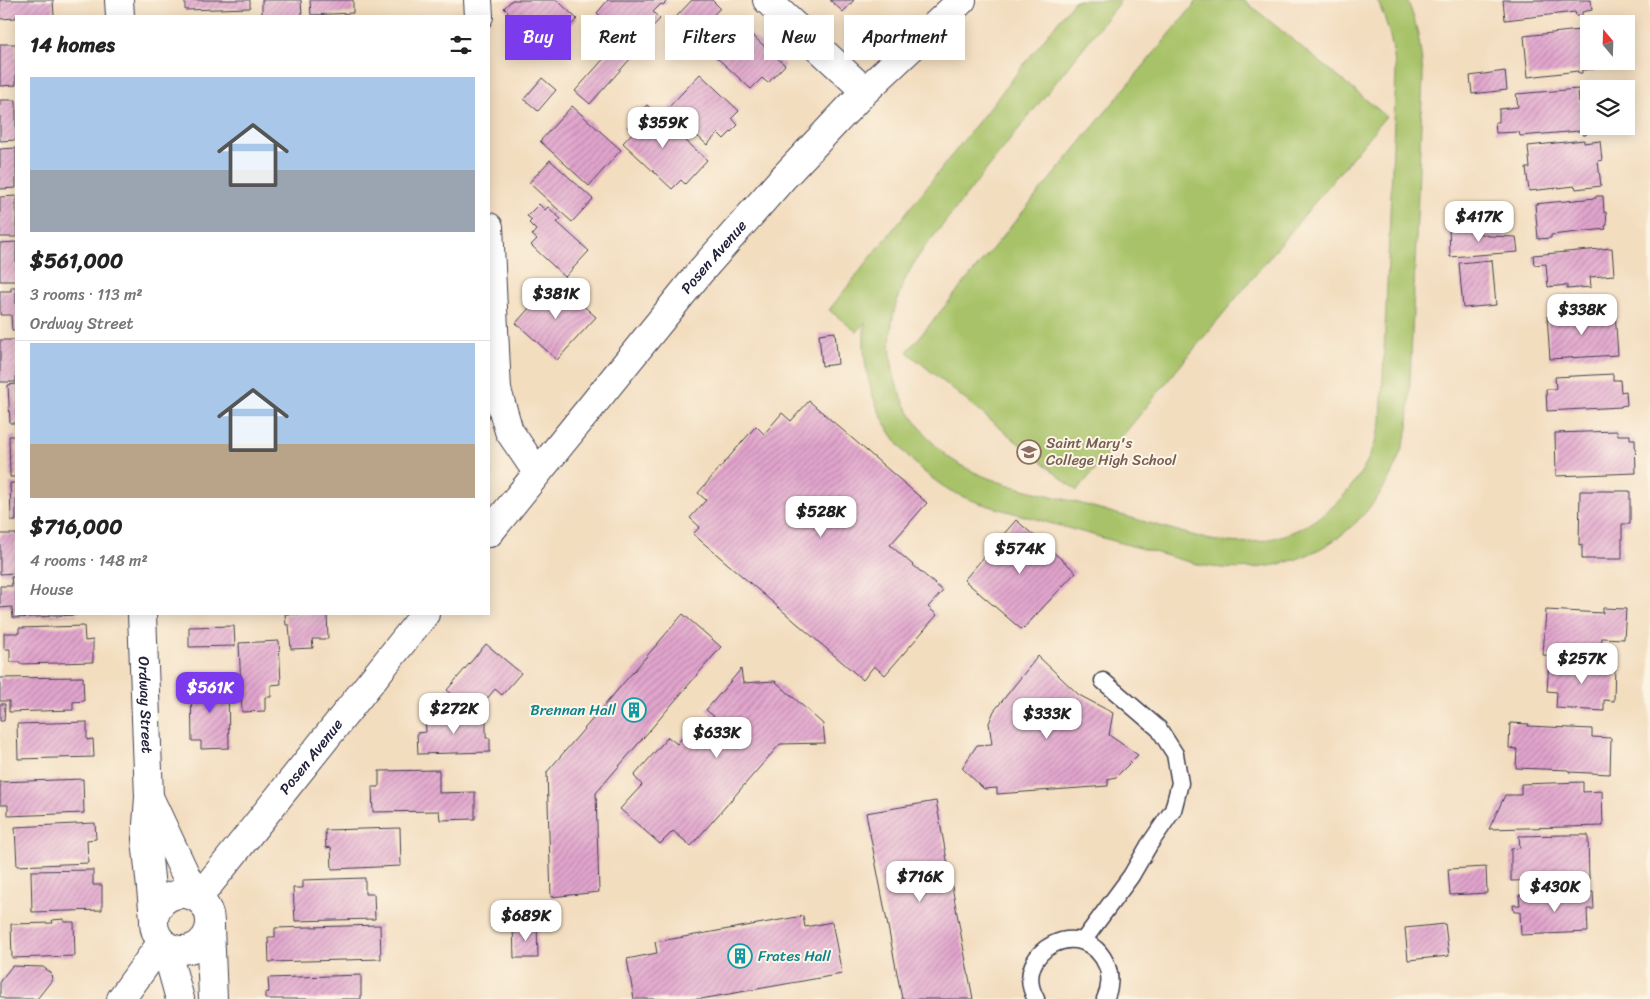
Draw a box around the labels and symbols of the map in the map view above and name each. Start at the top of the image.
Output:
north arrow [1580,15,1635,70]
pin: $359K [628,106,698,149]
pin: $417K [1444,200,1514,243]
street label: Posen Avenue [674,214,754,300]
pin: $381K [521,278,591,320]
pin: $338K [1547,294,1617,336]
place label: Saint Mary's College High School [1046,430,1177,473]
school or university icon: Saint Mary's College High School [1016,439,1042,465]
pin: $528K [786,496,856,538]
pin: $574K [985,532,1055,575]
pin: $257K [1547,642,1617,685]
street label: Ordway Street [131,656,160,754]
pin: $561K [175,672,245,714]
pin: $272K [419,692,489,735]
place label: Brennan Hall [530,697,617,723]
building icon: Brennan Hall [621,697,647,723]
pin: $333K [1012,698,1082,740]
street label: Posen Avenue [272,713,350,800]
pin: $633K [682,716,752,759]
pin: $716K [885,860,955,903]
pin: $430K [1520,870,1590,913]
pin: $689K [491,900,561,942]
building icon: Frates Hall [727,943,753,969]
place label: Frates Hall [758,943,832,969]

